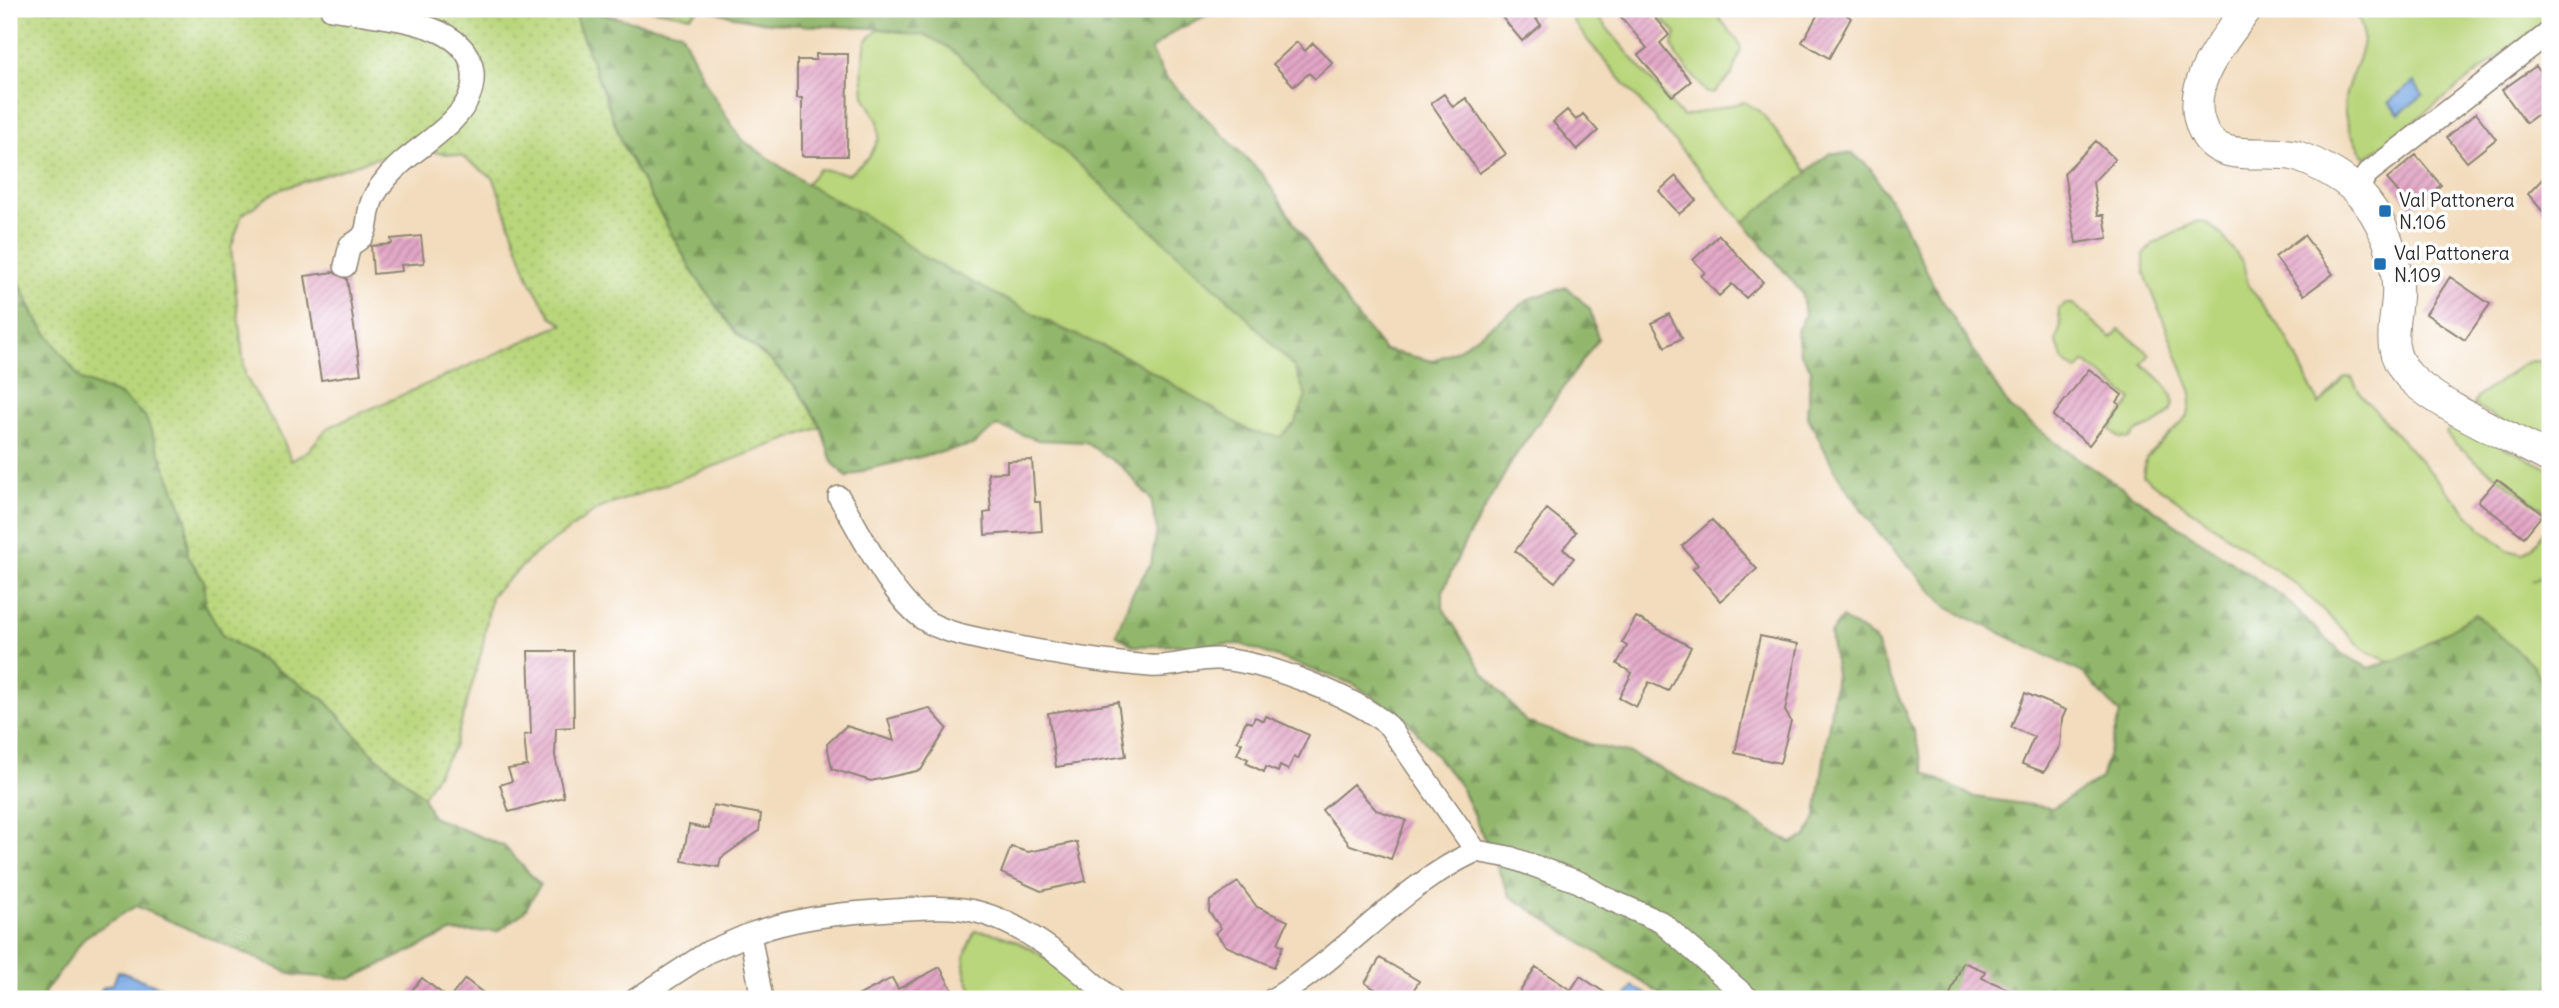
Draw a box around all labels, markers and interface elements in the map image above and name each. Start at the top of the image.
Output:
place label: Val Pattonera N.106 [2399,188,2515,234]
marker: Val Pattonera N.106 [2377,203,2393,219]
place label: Val Pattonera N.109 [2394,241,2510,287]
marker: Val Pattonera N.109 [2372,256,2388,272]

